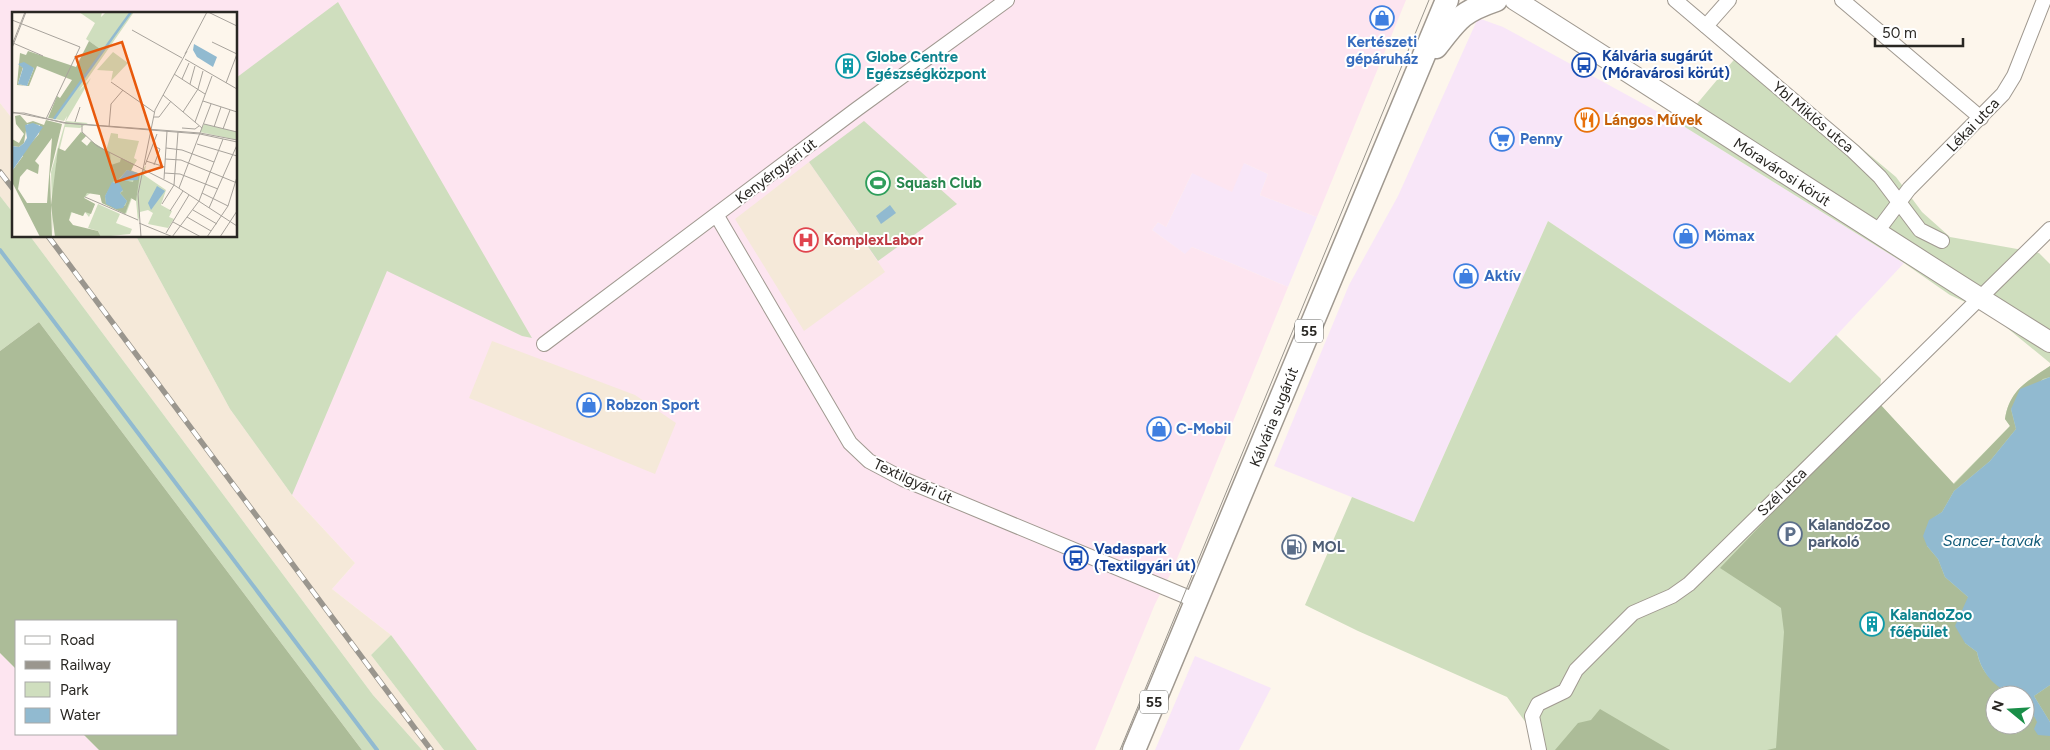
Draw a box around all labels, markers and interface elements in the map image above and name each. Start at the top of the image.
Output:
shop icon: Kertészeti gépáruház [1369,5,1395,31]
inset map [12,12,238,238]
scale bar [1875,15,1962,47]
text: 50 m [1882,24,1917,42]
place label: Kertészeti gépáruház [1346,33,1418,68]
place label: Kálvária sugárút (Móravárosi körút) [1602,47,1730,82]
place label: Globe Centre Egészségközpont [866,48,987,83]
bus stop icon: Kálvária sugárút (Móravárosi körút) [1571,52,1597,78]
building icon: Globe Centre Egészségközpont [835,53,861,79]
street label: Ybl Miklós utca [1769,78,1857,156]
street label: Lékai utca [1943,94,2003,156]
restaurant icon: Lángos Művek [1574,107,1600,133]
place label: Lángos Művek [1604,111,1703,129]
supermarket icon: Penny [1489,126,1515,152]
place label: Penny [1520,130,1563,148]
street label: Kenyérgyári út [732,134,820,207]
street label: Móravárosi körút [1730,134,1834,210]
sports icon: Squash Club [865,170,891,196]
place label: Squash Club [896,174,982,192]
shop icon: Mömax [1673,223,1699,249]
hospital icon: KomplexLabor [793,227,819,253]
place label: Mömax [1704,227,1755,245]
place label: KomplexLabor [824,231,924,249]
shop icon: Aktív [1453,263,1479,289]
place label: Aktív [1484,267,1522,285]
road number: 55 [1295,320,1323,342]
street label: Kálvária sugárút [1246,364,1302,470]
shop icon: Robzon Sport [576,392,602,418]
place label: Robzon Sport [606,396,700,414]
shop icon: C-Mobil [1146,416,1172,442]
place label: C-Mobil [1176,420,1231,438]
street label: Textilgyári út [870,455,956,507]
street label: Szél utca [1754,464,1810,520]
place label: KalandoZoo parkoló [1808,516,1891,551]
parking icon: KalandoZoo parkoló [1777,521,1803,547]
water label: Sancer-tavak [1943,531,2043,550]
fuel station icon: MOL [1281,534,1307,560]
place label: MOL [1312,538,1345,556]
place label: Vadaspark (Textilgyári út) [1094,540,1196,575]
bus stop icon: Vadaspark (Textilgyári út) [1063,545,1089,571]
place label: KalandoZoo főépület [1890,606,1973,641]
building icon: KalandoZoo főépület [1859,611,1885,637]
legend [15,620,178,735]
text: Road [60,631,95,649]
text: Railway [60,656,111,674]
text: Park [60,681,89,699]
north arrow [1985,685,2035,735]
road number: 55 [1140,690,1168,714]
text: N [1988,698,2008,714]
text: Water [60,706,100,724]

